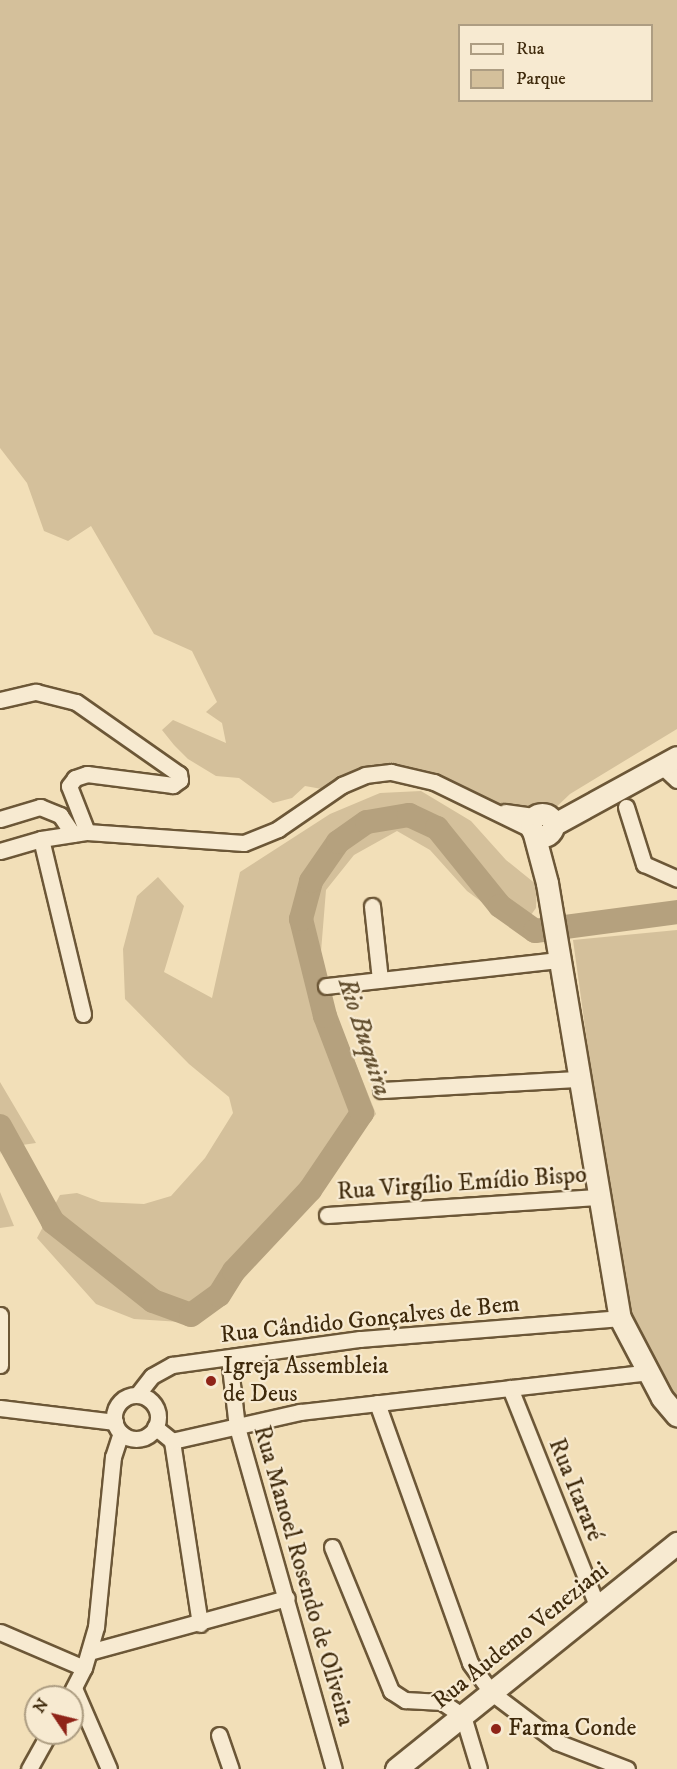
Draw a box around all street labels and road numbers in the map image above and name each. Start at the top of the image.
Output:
street label: Rua Virgílio Emídio Bispo [336,1161,588,1207]
street label: Rua Cândido Gonçalves de Bem [219,1290,521,1350]
street label: Rua Manoel Rosendo de Oliveira [246,1422,360,1730]
street label: Rua Itararé [541,1434,609,1546]
street label: Rua Audemo Veneziani [427,1556,615,1716]

